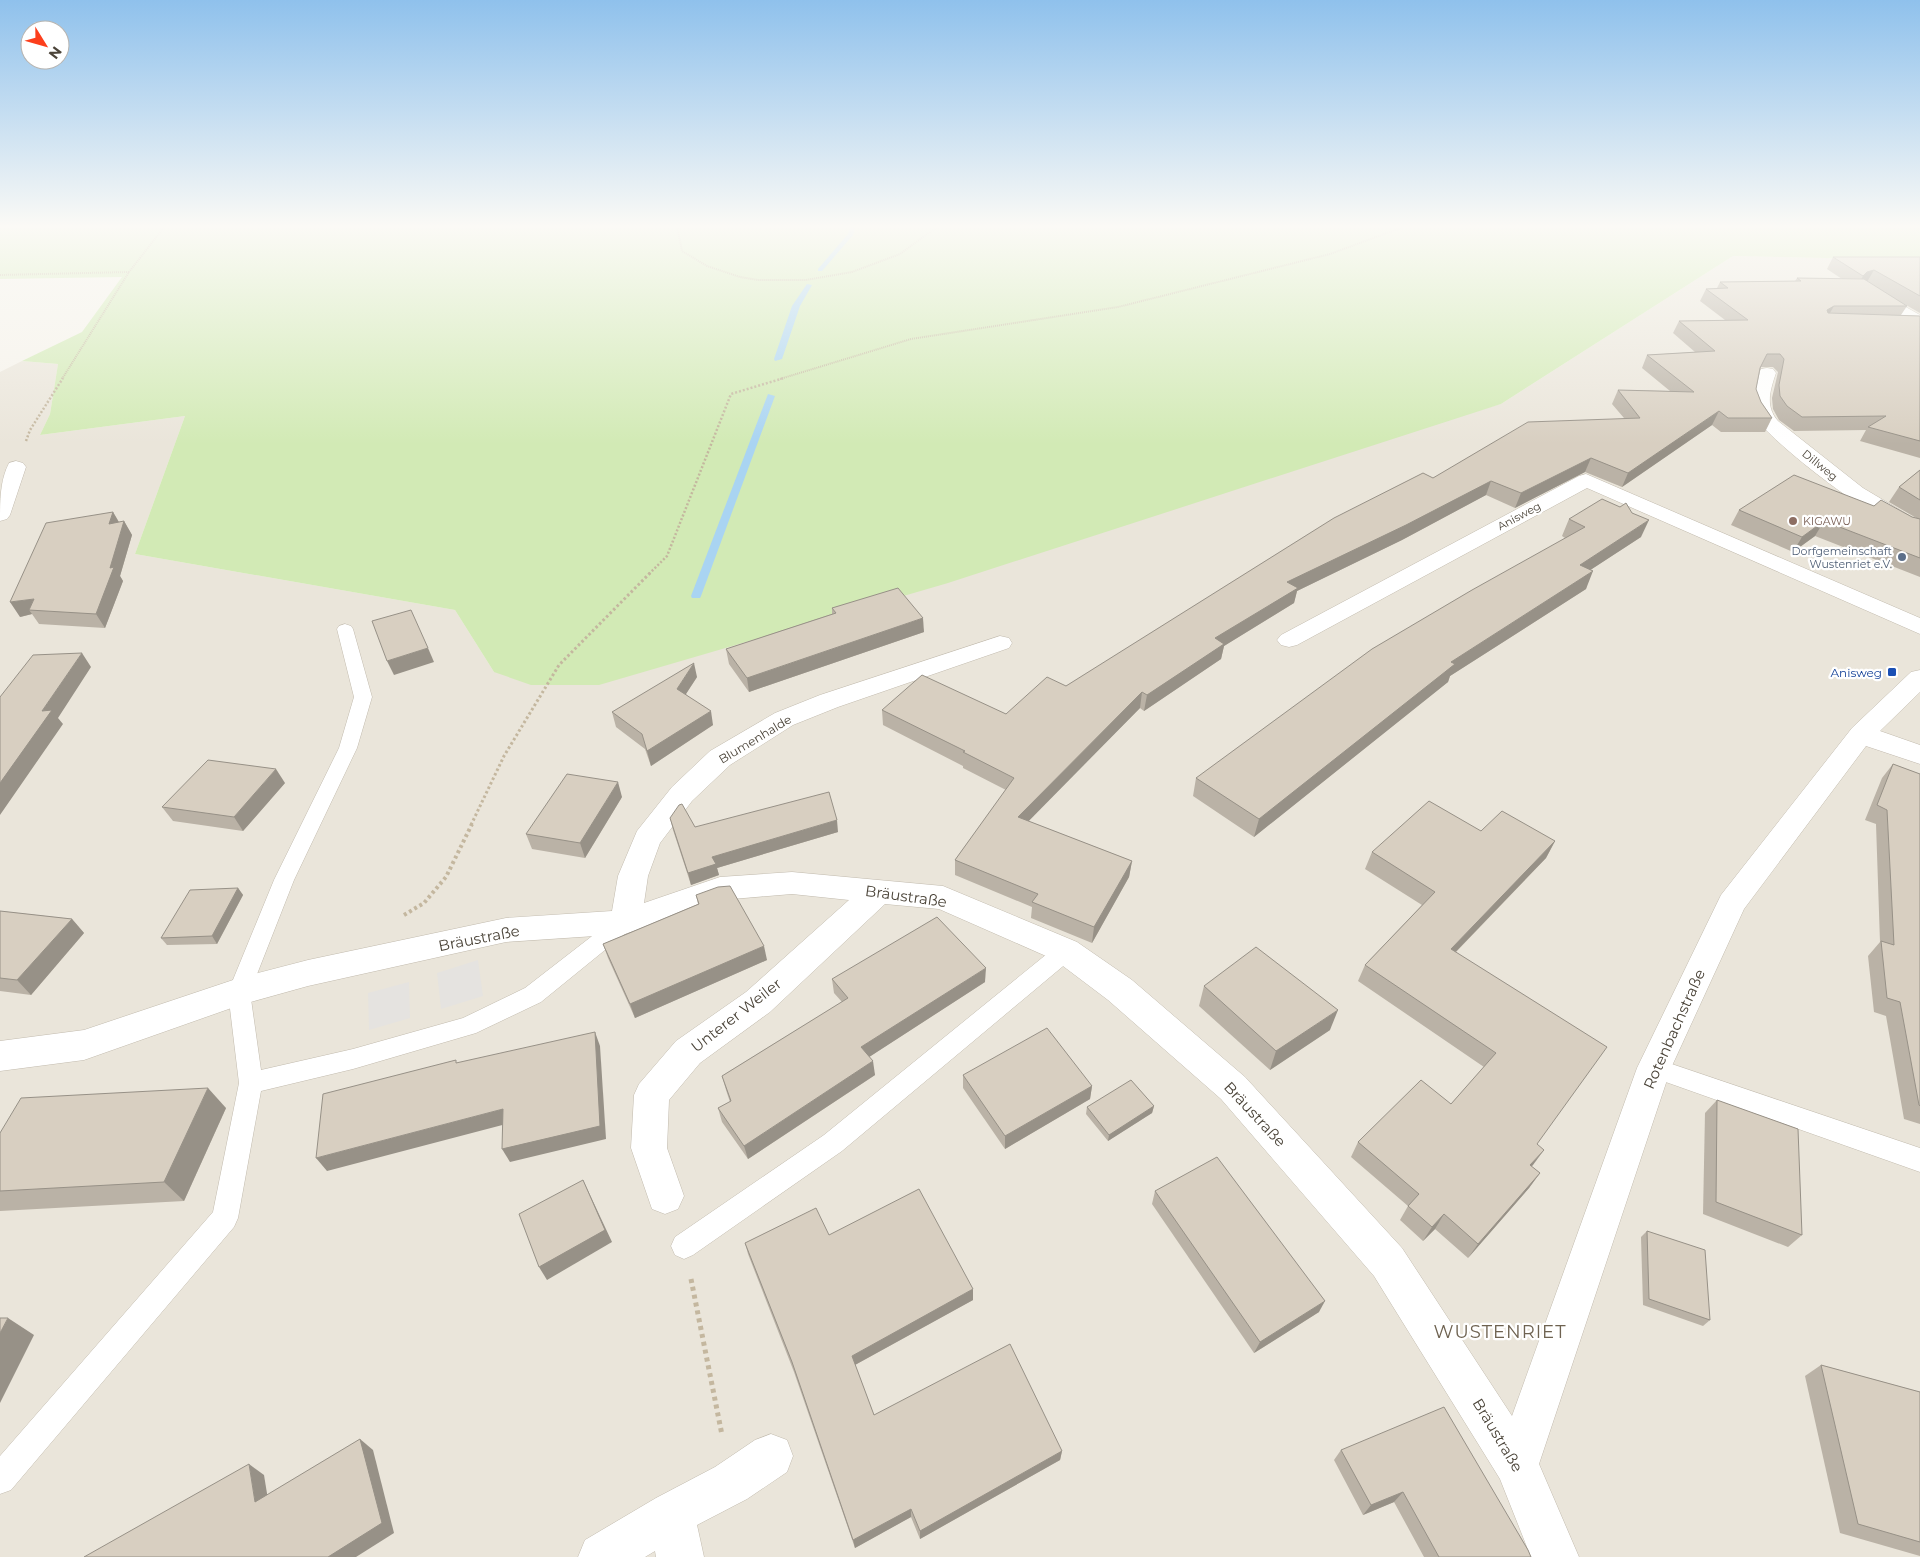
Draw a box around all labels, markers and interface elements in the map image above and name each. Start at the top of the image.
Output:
north arrow [20,20,70,70]
text: N [45,43,66,63]
street label: Dillweg [1799,446,1841,484]
street label: Anisweg [1495,499,1543,533]
place label: KIGAWU [1803,514,1851,528]
marker: KIGAWU [1787,515,1799,527]
place label: Dorfgemeinschaft Wustenriet e.V. [1791,544,1893,571]
marker: Dorfgemeinschaft Wustenriet e.V. [1896,551,1908,563]
place label: Anisweg [1830,665,1882,680]
marker: Anisweg [1886,666,1898,678]
street label: Blumenhalde [716,711,794,767]
street label: Bräustraße [864,881,948,911]
street label: Bräustraße [437,921,521,955]
street label: Rotenbachstraße [1639,966,1709,1092]
street label: Unterer Weiler [687,974,785,1056]
street label: Bräustraße [1220,1077,1290,1151]
district label: WUSTENRIET [1434,1321,1566,1343]
street label: Bräustraße [1469,1395,1527,1475]

